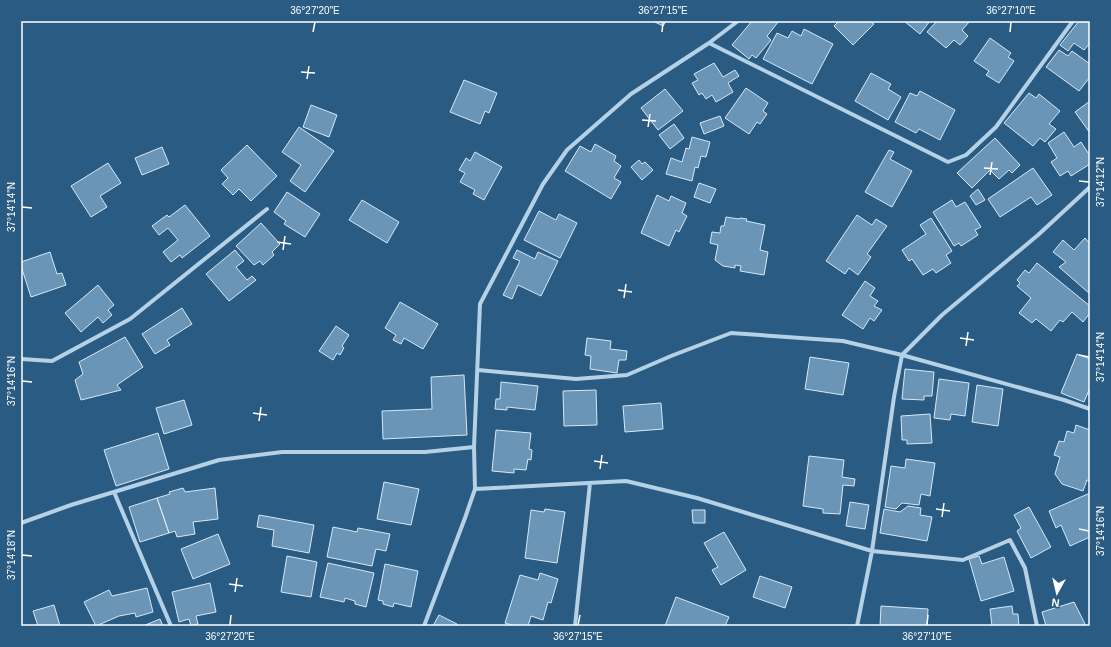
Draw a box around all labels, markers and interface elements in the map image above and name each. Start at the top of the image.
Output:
text: 36°27'20"E [290,5,340,16]
text: 36°27'15"E [638,5,688,16]
text: 36°27'10"E [986,5,1036,16]
text: 37°14'12"N [1095,157,1106,207]
text: 37°14'14"N [6,182,17,232]
text: 37°14'14"N [1095,332,1106,382]
text: 37°14'16"N [6,356,17,406]
text: 37°14'16"N [1095,506,1106,556]
text: 37°14'18"N [6,530,17,580]
north arrow [1037,573,1077,613]
text: N [1051,596,1060,609]
text: 36°27'20"E [205,631,255,642]
text: 36°27'15"E [553,631,603,642]
text: 36°27'10"E [902,631,952,642]

